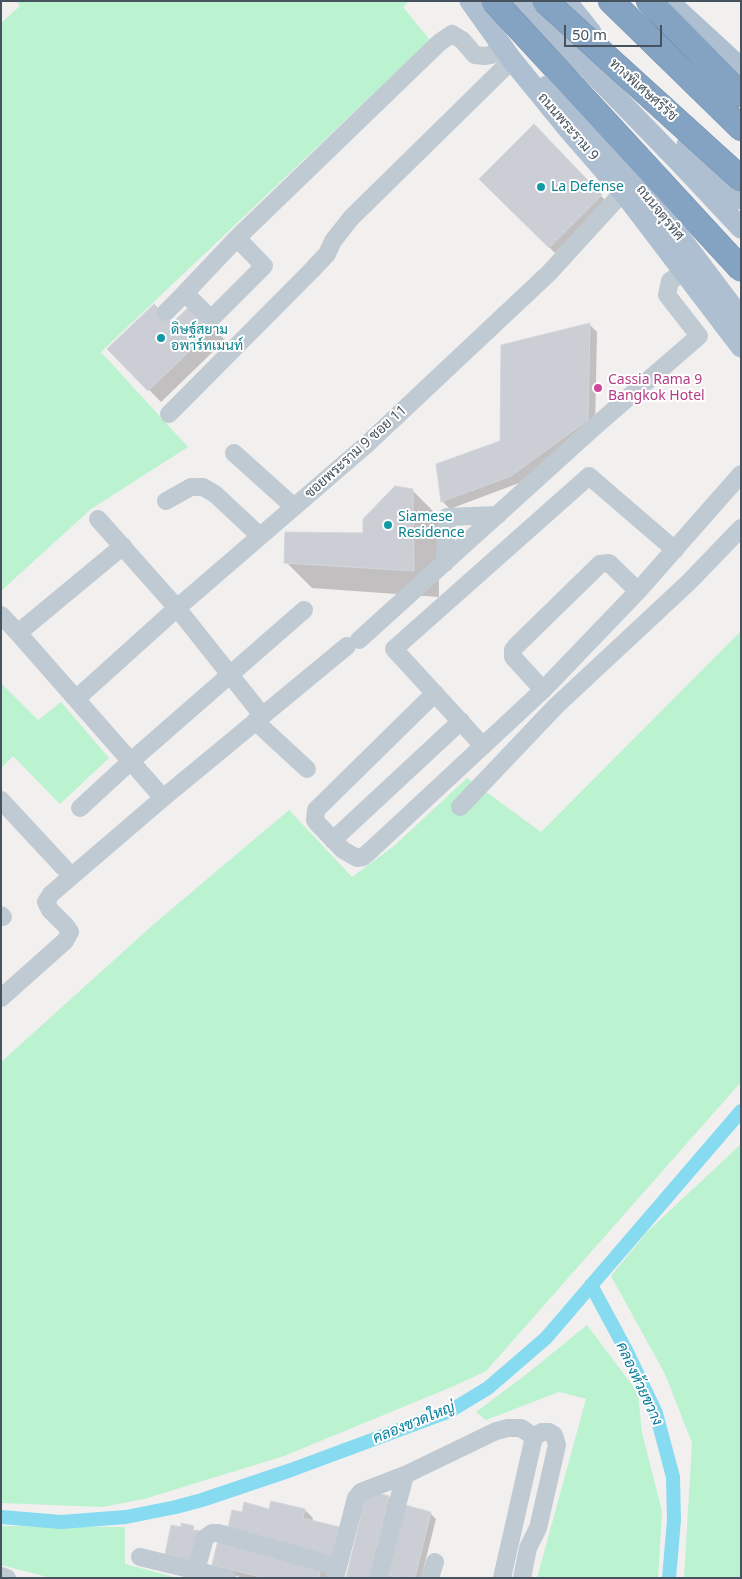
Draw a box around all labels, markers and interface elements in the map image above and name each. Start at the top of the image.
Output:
scale bar [567,15,664,47]
text: 50 m [572,24,607,44]
street label: ทางพิเศษศรีรัช [606,55,680,125]
street label: ถนนพระราม 9 [534,90,602,164]
place label: La Defense [551,179,624,195]
marker: La Defense [535,181,547,193]
street label: ถนนจตุรทิศ [632,182,688,244]
place label: ดิษฐ์สยาม อพาร์ทเมนท์ [171,322,243,354]
marker: ดิษฐ์สยาม อพาร์ทเมนท์ [155,332,167,344]
place label: Cassia Rama 9 Bangkok Hotel [608,372,705,404]
marker: Cassia Rama 9 Bangkok Hotel [592,382,604,394]
street label: ซอยพระราม 9 ซอย 11 [302,402,410,502]
place label: Siamese Residence [398,509,465,542]
marker: Siamese Residence [382,519,394,531]
water label: คลองห้วยขวาง [612,1339,666,1429]
water label: คลองชวดใหญ่ [370,1398,458,1448]

